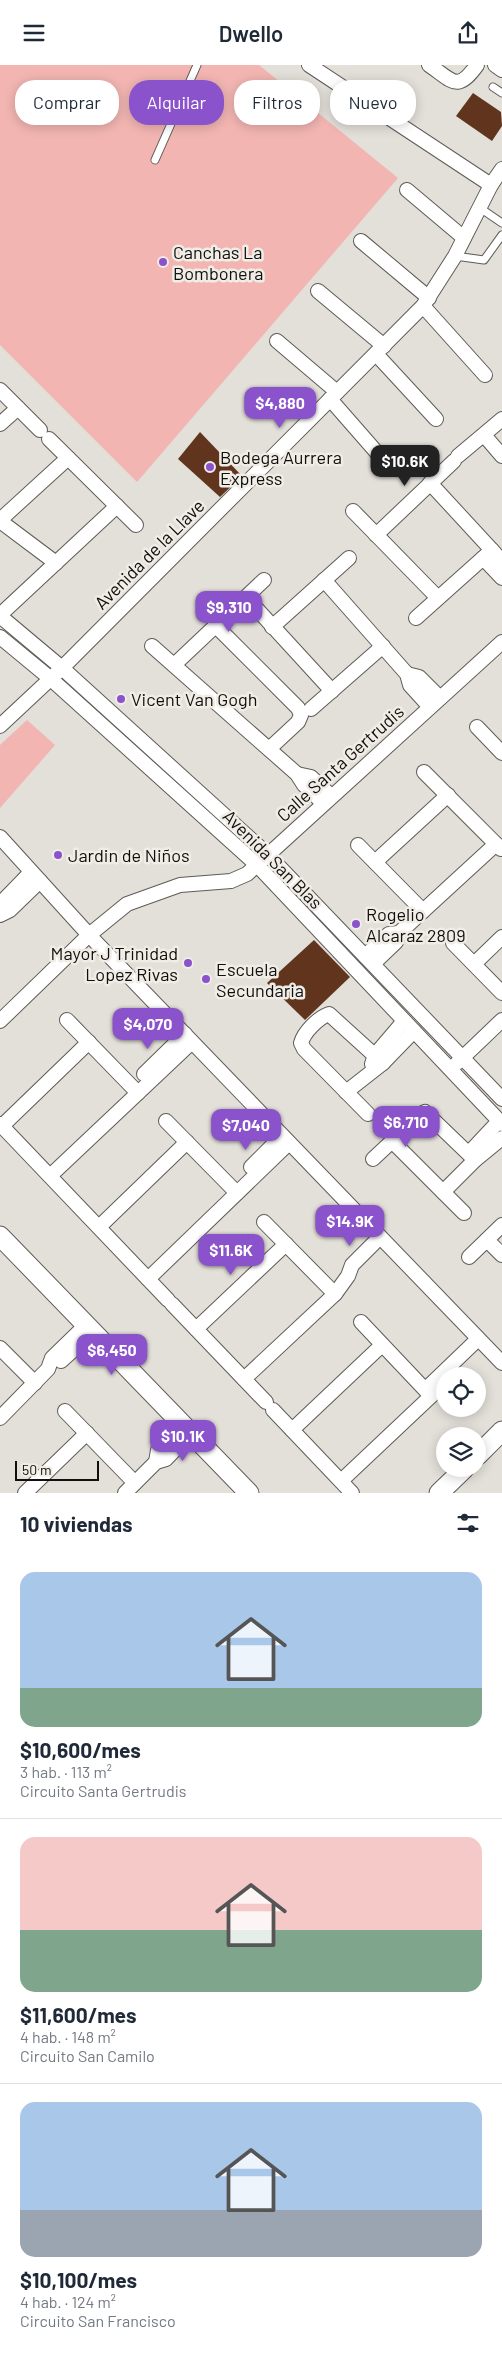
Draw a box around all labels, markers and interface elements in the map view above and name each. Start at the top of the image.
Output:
icon: menu [20,19,48,47]
icon: share [454,19,482,47]
text: Dwello [219,20,283,46]
chip: Comprar [15,80,119,125]
chip: Alquilar [129,80,224,125]
chip: Filtros [234,80,320,125]
chip: Nuevo [330,80,416,125]
place label: Canchas La Bombonera [173,241,263,284]
marker: Canchas La Bombonera [157,256,169,268]
pin: $4,880 [239,387,321,429]
text: $4,880 [255,393,305,412]
pin: $10.6K [364,445,446,487]
place label: Bodega Aurrera Express [220,446,342,489]
text: $10.6K [382,451,428,470]
marker: Bodega Aurrera Express [204,461,216,473]
street label: Avenida de la Llave [89,494,209,614]
pin: $9,310 [188,591,270,633]
text: $9,310 [206,597,252,616]
place label: Vicent Van Gogh [131,688,257,710]
marker: Vicent Van Gogh [115,693,127,705]
street label: Calle Santa Gertrudis [272,700,408,826]
street label: Avenida San Blas [219,805,327,913]
place label: Jardin de Niños [68,844,190,866]
marker: Jardin de Niños [52,849,64,861]
place label: Rogelio Alcaraz 2809 [366,903,466,946]
marker: Rogelio Alcaraz 2809 [350,918,362,930]
place label: Mayor J Trinidad Lopez Rivas [51,942,178,985]
marker: Mayor J Trinidad Lopez Rivas [182,957,194,969]
place label: Escuela Secundaria [216,958,304,1001]
marker: Escuela Secundaria [200,973,212,985]
pin: $4,070 [107,1007,189,1050]
text: $4,070 [124,1014,172,1033]
pin: $6,710 [365,1105,447,1148]
pin: $7,040 [205,1109,287,1151]
text: $6,710 [384,1112,428,1131]
text: $7,040 [222,1115,270,1134]
pin: $14.9K [309,1205,391,1247]
text: $14.9K [326,1211,374,1230]
pin: $11.6K [190,1233,272,1276]
text: $11.6K [209,1240,253,1259]
pin: $6,450 [71,1333,153,1376]
text: $6,450 [87,1340,137,1359]
map controls [436,1367,486,1477]
button: locate [436,1367,486,1417]
pin: $10.1K [142,1419,224,1462]
text: $10.1K [161,1426,205,1445]
button: layers [436,1427,486,1477]
scale bar [15,1458,99,1481]
text: 50 m [22,1461,51,1478]
icon: filters [454,1509,482,1537]
text: 10 viviendas [20,1511,133,1536]
icon: home [206,1604,296,1694]
text: $10,600/mes [20,1737,141,1762]
text: 3 hab. · 113 m² [20,1762,112,1781]
text: Circuito Santa Gertrudis [20,1781,186,1800]
icon: home [206,1870,296,1960]
text: $11,600/mes [20,2002,136,2027]
text: 4 hab. · 148 m² [20,2027,116,2046]
text: Circuito San Camilo [20,2046,155,2065]
icon: home [206,2135,296,2225]
text: $10,100/mes [20,2267,137,2292]
text: 4 hab. · 124 m² [20,2292,116,2311]
text: Circuito San Francisco [20,2311,176,2330]

